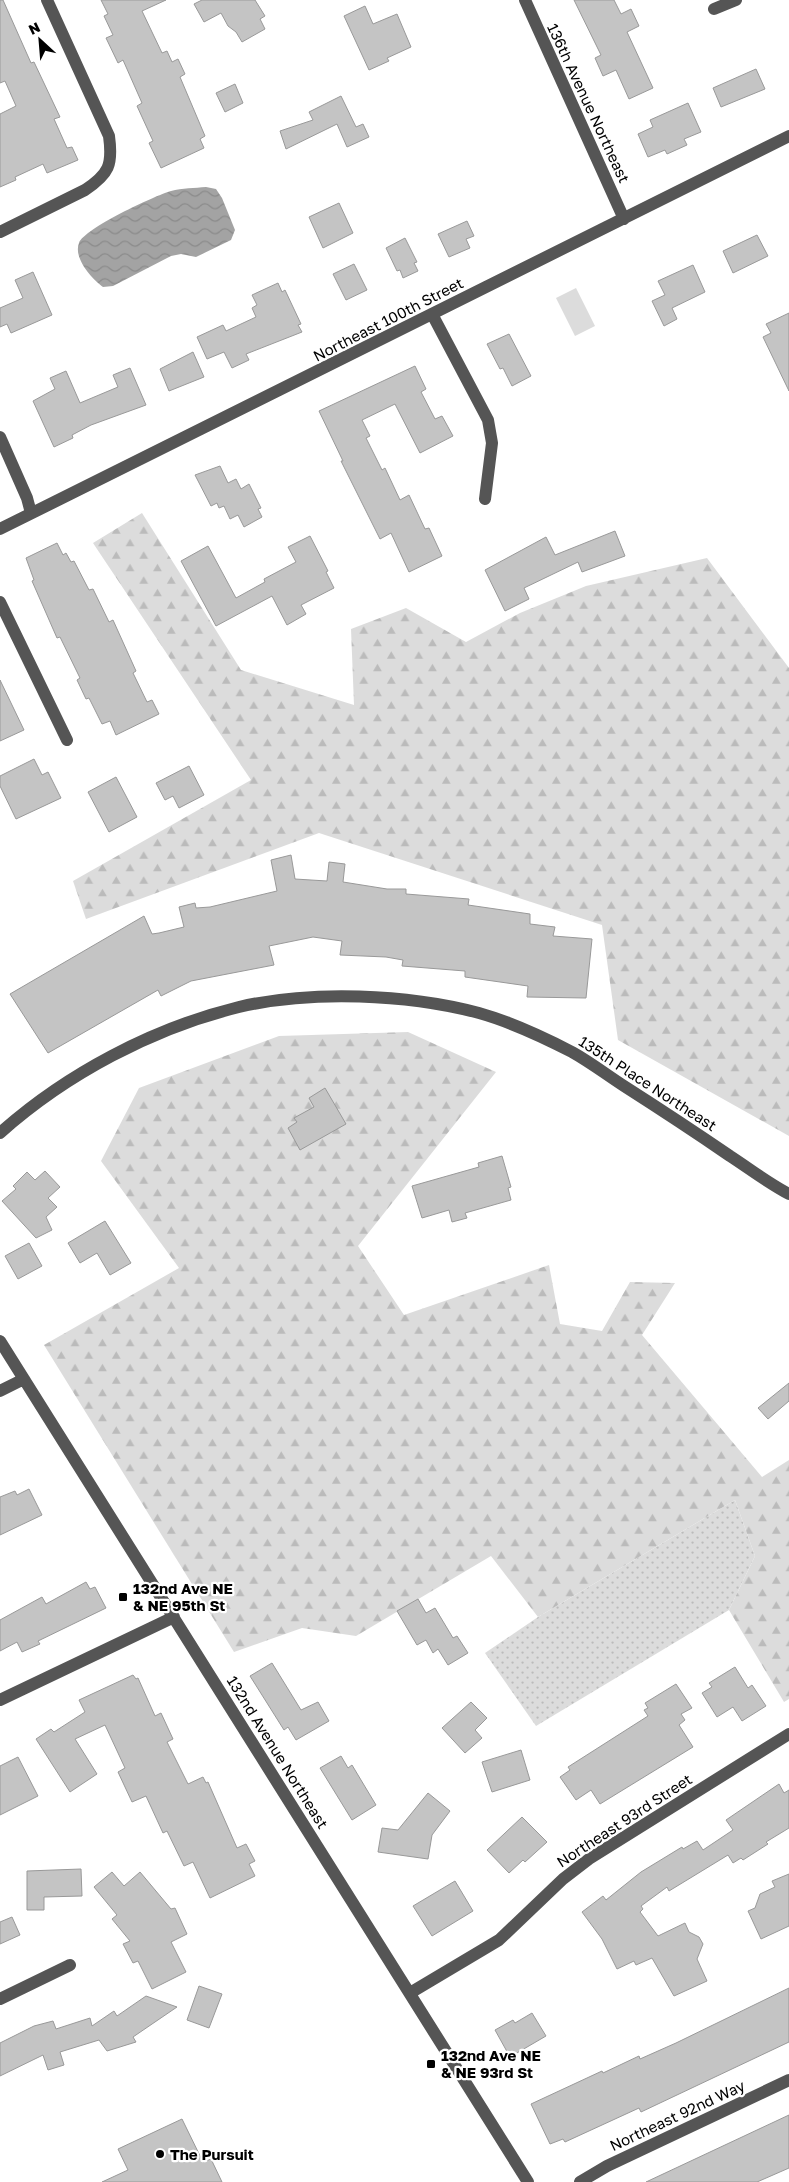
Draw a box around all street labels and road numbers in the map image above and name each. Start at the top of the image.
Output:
street label: 136th Avenue Northeast [544,20,634,186]
street label: Northeast 100th Street [310,273,466,365]
street label: 135th Place Northeast [576,1032,720,1134]
street label: 132nd Avenue Northeast [224,1672,332,1832]
street label: Northeast 93rd Street [553,1770,695,1870]
street label: Northeast 92nd Way [607,2076,748,2154]

